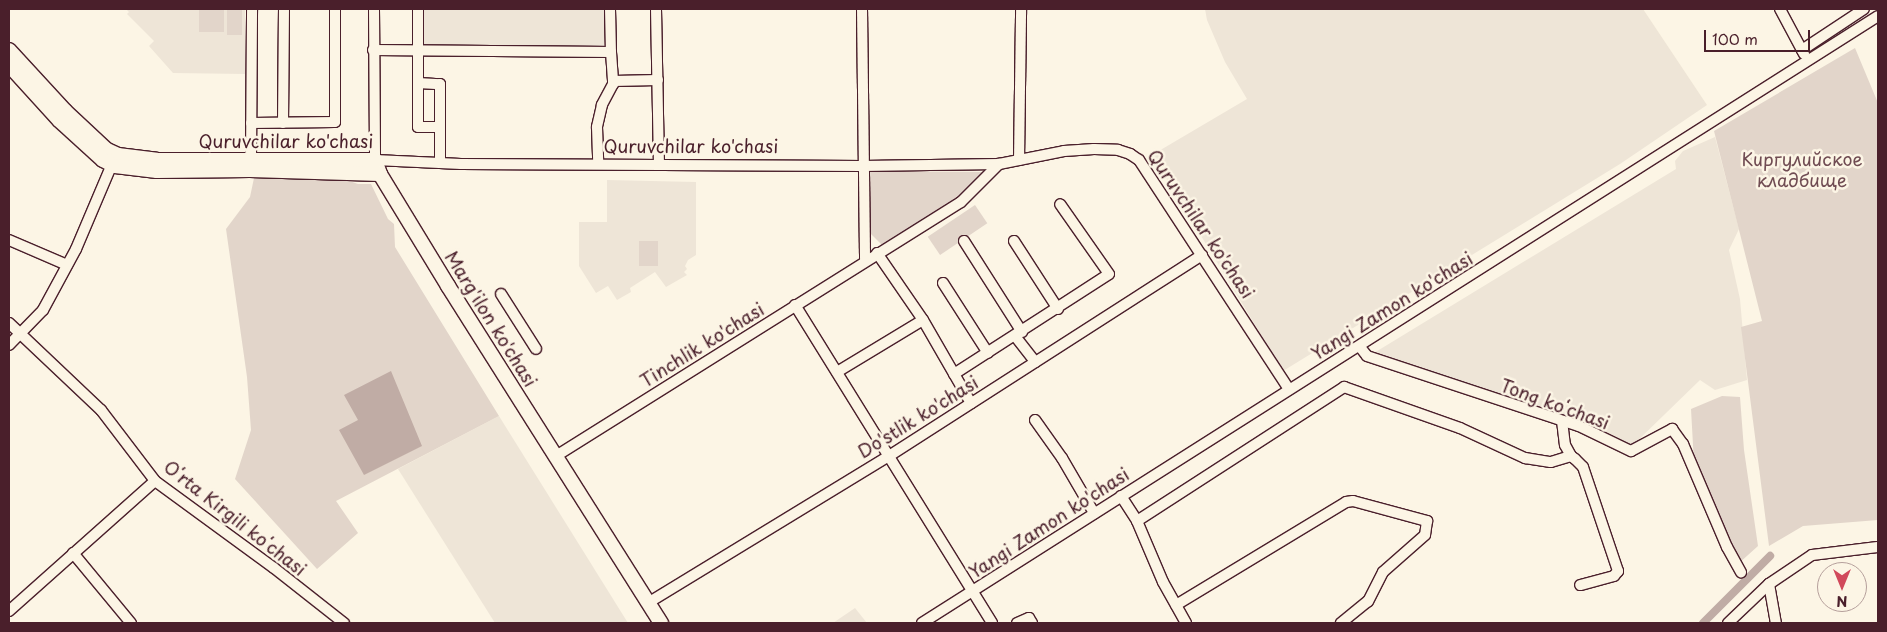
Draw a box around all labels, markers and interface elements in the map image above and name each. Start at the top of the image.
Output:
scale bar [1707,20,1813,52]
text: 100 m [1712,27,1758,50]
street label: Quruvchilar ko'chasi [199,130,373,152]
street label: Quruvchilar ko'chasi [604,135,778,157]
street label: Quruvchilar ko'chasi [1143,146,1259,302]
park label: Киргулийское кладбище [1741,149,1863,192]
street label: Marg'ilon ko'chasi [440,247,542,391]
street label: Yangi Zamon ko'chasi [1308,248,1476,364]
street label: Tinchlik ko'chasi [636,298,768,392]
street label: Do'stlik ko'chasi [853,371,983,463]
street label: Tong koʻchasi [1497,374,1613,434]
street label: Oʻrta Kirgili koʻchasi [159,455,311,581]
street label: Yangi Zamon ko'chasi [965,463,1133,583]
north arrow [1817,562,1867,612]
text: N [1836,591,1848,612]

